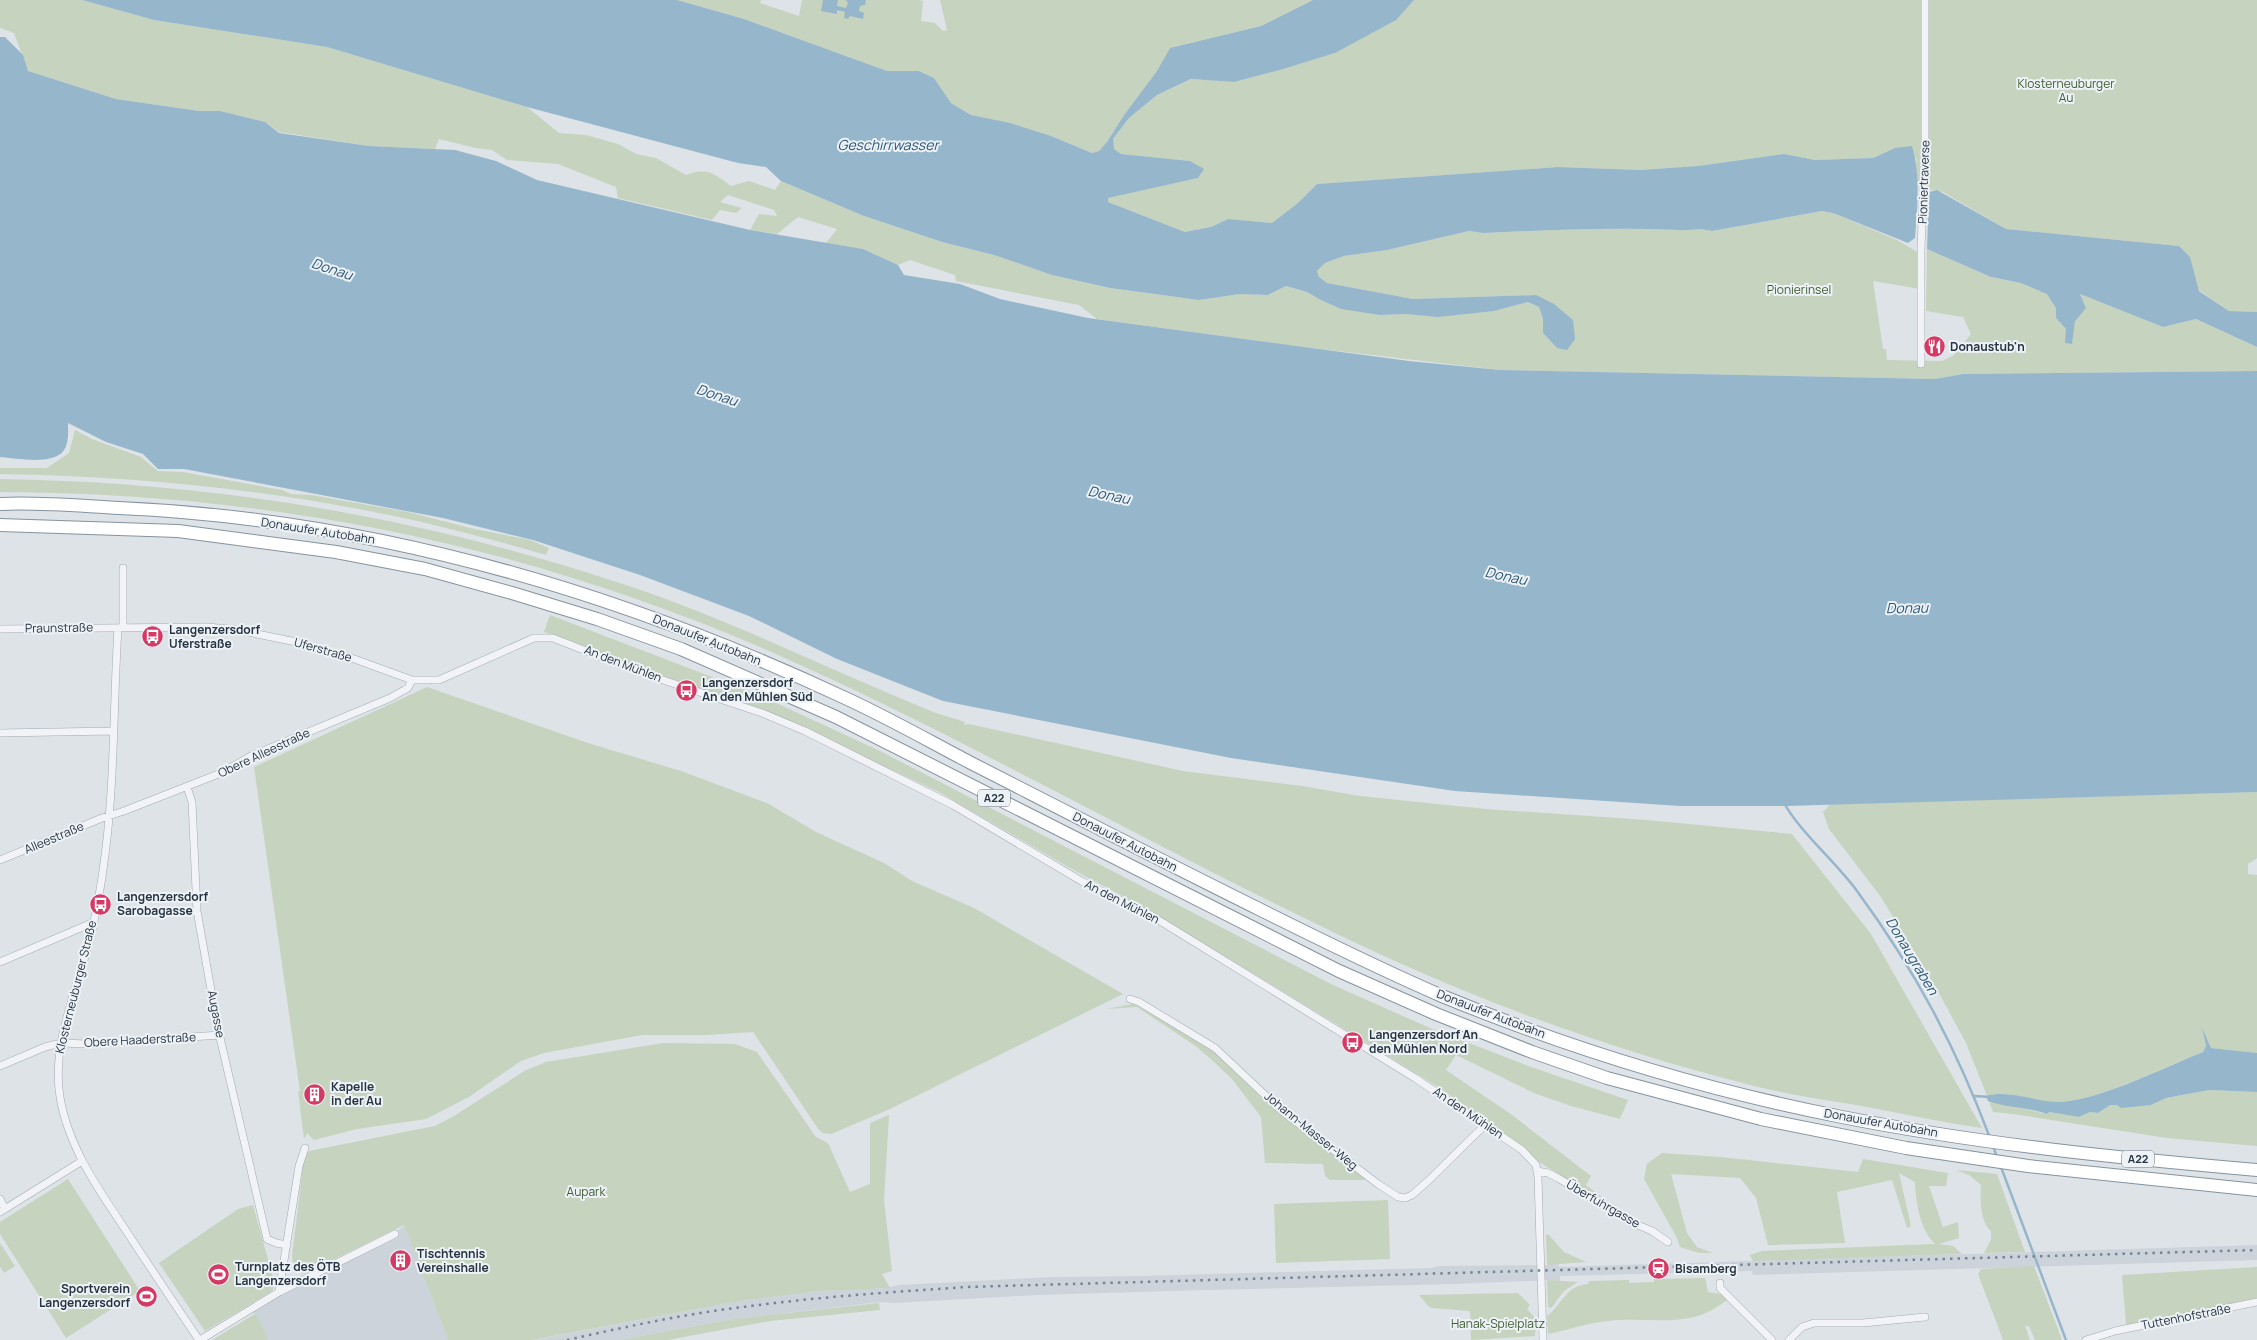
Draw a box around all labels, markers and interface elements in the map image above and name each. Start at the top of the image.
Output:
park label: Klosterneuburger Au [2017,75,2115,106]
water label: Geschirrwasser [838,135,940,154]
street label: Pioniertraverse [1914,140,1933,224]
water label: Donau [309,253,357,285]
park label: Pionierinsel [1767,281,1831,298]
restaurant icon: Donaustub'n [1922,335,1946,359]
place label: Donaustub'n [1950,338,2025,355]
water label: Donau [694,379,742,411]
water label: Donau [1087,481,1133,509]
street label: Donauufer Autobahn [260,513,376,548]
water label: Donau [1484,562,1530,590]
water label: Donau [1886,598,1930,617]
street label: Donauufer Autobahn [651,610,764,669]
street label: Praunstraße [25,618,93,637]
place label: Langenzersdorf Uferstraße [169,621,261,652]
bus stop icon: Langenzersdorf Uferstraße [141,625,165,649]
street label: Uferstraße [292,633,354,666]
street label: An den Mühlen [582,641,664,686]
place label: Langenzersdorf An den Mühlen Süd [702,674,813,705]
bus stop icon: Langenzersdorf An den Mühlen Süd [674,678,698,702]
street label: Obere Alleestraße [215,724,313,781]
road number: A22 [978,790,1010,806]
street label: Donauufer Autobahn [1070,808,1180,875]
street label: Alleestraße [21,817,86,858]
street label: An den Mühlen [1082,875,1162,928]
place label: Langenzersdorf Sarobagasse [117,888,209,919]
bus stop icon: Langenzersdorf Sarobagasse [89,892,113,916]
water label: Donaugraben [1882,913,1943,999]
street label: Klosterneuburger Straße [51,918,100,1055]
street label: Donauufer Autobahn [1434,985,1548,1042]
street label: Augasse [204,989,229,1039]
place label: Langenzersdorf An den Mühlen Nord [1369,1026,1478,1057]
street label: Obere Haaderstraße [83,1028,196,1051]
bus stop icon: Langenzersdorf An den Mühlen Nord [1341,1030,1365,1054]
place label: Kapelle in der Au [331,1078,382,1109]
building icon: Kapelle in der Au [303,1082,327,1106]
street label: An den Mühlen [1430,1083,1507,1142]
street label: Johann-Masser-Weg [1261,1088,1362,1174]
street label: Donauufer Autobahn [1823,1104,1939,1141]
road number: A22 [2122,1150,2154,1168]
street label: Überfuhrgasse [1563,1175,1643,1232]
park label: Aupark [567,1183,606,1200]
place label: Tischtennis Vereinshalle [417,1245,489,1276]
building icon: Tischtennis Vereinshalle [389,1249,413,1273]
station icon: Bisamberg [1647,1257,1671,1281]
place label: Turnplatz des ÖTB Langenzersdorf [235,1258,341,1289]
place label: Bisamberg [1675,1260,1737,1277]
sports icon: Turnplatz des ÖTB Langenzersdorf [207,1262,231,1286]
place label: Sportverein Langenzersdorf [39,1280,130,1311]
sports icon: Sportverein Langenzersdorf [134,1284,158,1308]
street label: Tuttenhofstraße [2140,1299,2232,1334]
park label: Hanak-Spielplatz [1451,1315,1545,1332]

